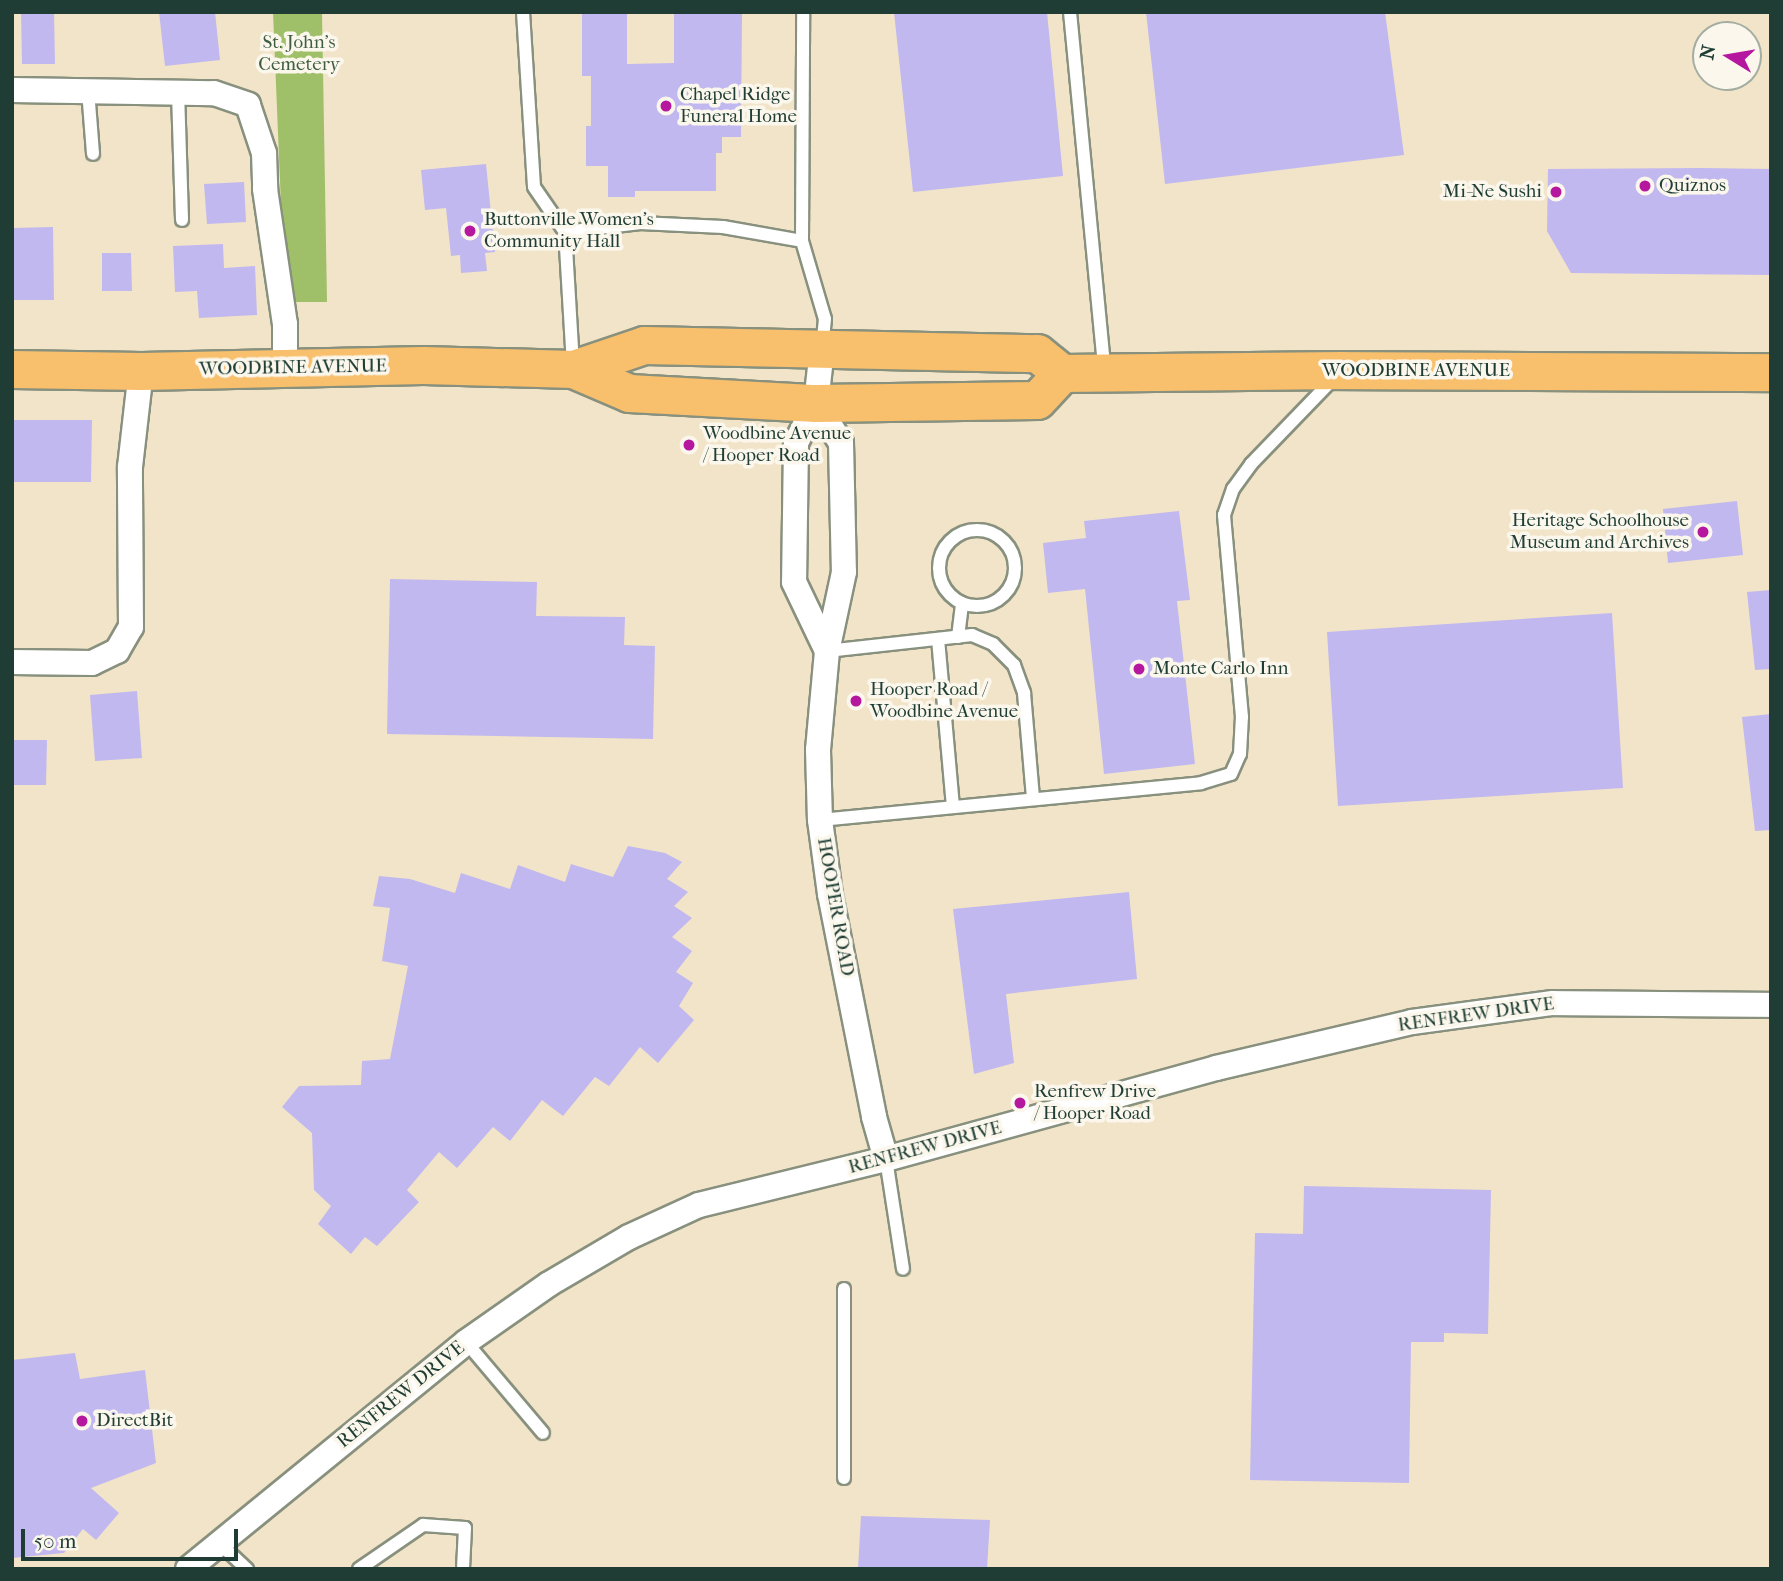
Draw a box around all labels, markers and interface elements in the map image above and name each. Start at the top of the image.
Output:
north arrow [1692,21,1762,91]
park label: St. John's Cemetery [258,32,340,76]
text: N [1696,43,1721,62]
place label: Chapel Ridge Funeral Home [680,84,797,128]
marker: Chapel Ridge Funeral Home [658,98,674,114]
place label: Quiznos [1659,175,1726,197]
marker: Quiznos [1637,178,1653,194]
place label: Mi-Ne Sushi [1443,181,1542,203]
marker: Mi-Ne Sushi [1548,184,1564,200]
place label: Buttonville Women's Community Hall [484,209,654,253]
marker: Buttonville Women's Community Hall [462,223,478,239]
street label: WOODBINE AVENUE [199,355,387,381]
street label: WOODBINE AVENUE [1322,360,1510,382]
place label: Woodbine Avenue / Hooper Road [703,423,851,467]
marker: Woodbine Avenue / Hooper Road [681,437,697,453]
place label: Heritage Schoolhouse Museum and Archives [1510,510,1689,554]
marker: Heritage Schoolhouse Museum and Archives [1695,524,1711,540]
place label: Monte Carlo Inn [1153,658,1289,680]
marker: Monte Carlo Inn [1131,661,1147,677]
place label: Hooper Road / Woodbine Avenue [870,679,1018,723]
marker: Hooper Road / Woodbine Avenue [848,693,864,709]
street label: HOOPER ROAD [812,836,858,978]
street label: RENFREW DRIVE [1396,993,1556,1037]
place label: Renfrew Drive / Hooper Road [1034,1081,1156,1125]
marker: Renfrew Drive / Hooper Road [1012,1095,1028,1111]
street label: RENFREW DRIVE [846,1117,1004,1179]
street label: RENFREW DRIVE [333,1337,469,1453]
place label: DirectBit [96,1410,173,1432]
marker: DirectBit [74,1413,90,1429]
scale bar [24,1514,242,1558]
text: 50 m [34,1529,77,1553]

